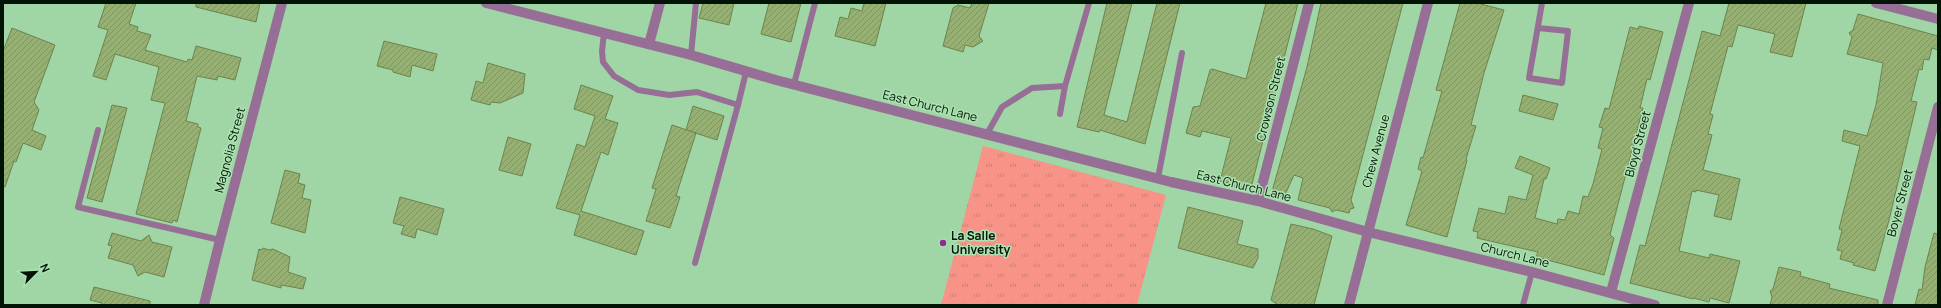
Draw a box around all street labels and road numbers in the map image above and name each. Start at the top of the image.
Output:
street label: Crowson Street [1252,55,1289,143]
street label: East Church Lane [881,86,979,126]
street label: Magnolia Street [210,105,249,195]
street label: Bloyd Street [1621,109,1655,179]
street label: Chew Avenue [1358,112,1393,189]
street label: East Church Lane [1195,166,1293,206]
street label: Boyer Street [1882,167,1917,239]
street label: Church Lane [1479,238,1551,271]

